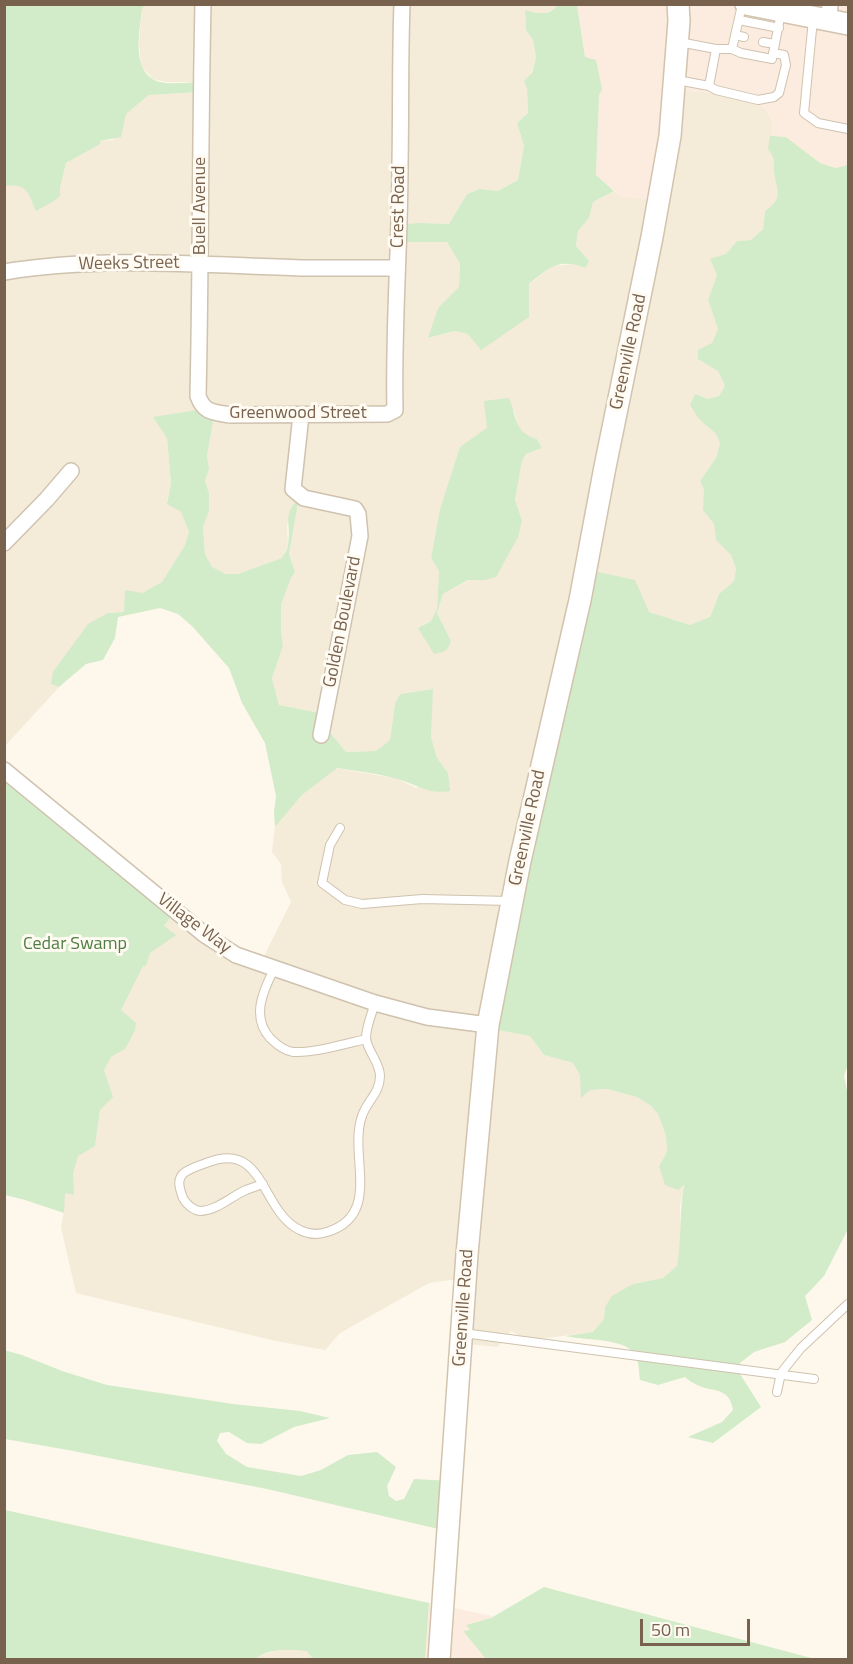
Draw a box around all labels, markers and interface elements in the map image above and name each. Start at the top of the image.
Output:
street label: Buell Avenue [190,157,212,255]
street label: Crest Road [387,166,411,248]
street label: Weeks Street [78,252,180,276]
street label: Greenville Road [606,292,652,412]
street label: Greenwood Street [229,403,367,425]
street label: Golden Boulevard [320,555,366,689]
street label: Greenville Road [505,768,551,888]
street label: Village Way [153,889,235,959]
park label: Cedar Swamp [23,934,127,956]
street label: Greenville Road [449,1248,479,1368]
scale bar [643,1607,752,1645]
text: 50 m [651,1616,690,1643]

